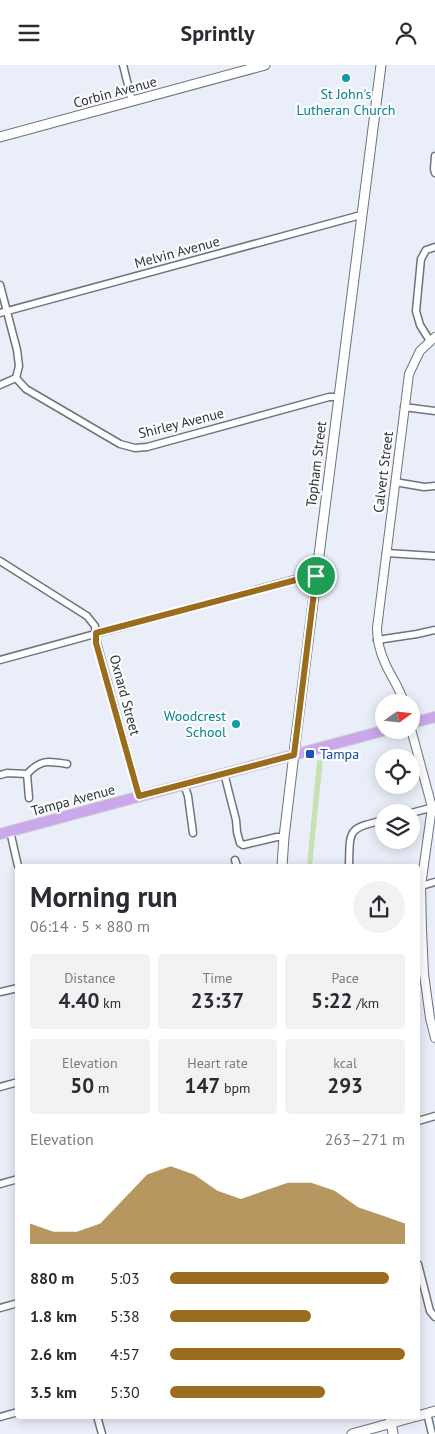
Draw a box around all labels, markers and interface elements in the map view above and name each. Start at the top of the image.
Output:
icon: menu [15,19,43,47]
text: Sprintly [181,19,254,47]
icon: person [392,19,420,47]
street label: Corbin Avenue [71,72,159,112]
marker: St John's Lutheran Church [340,72,352,84]
place label: St John's Lutheran Church [296,85,396,119]
street label: Melvin Avenue [132,232,222,272]
street label: Shirley Avenue [136,404,226,442]
street label: Topham Street [302,420,330,508]
street label: Calvert Street [369,430,397,514]
pin [295,555,337,597]
icon: arrive [302,562,330,590]
street label: Oxnard Street [106,653,144,738]
north arrow [375,694,420,739]
map controls [375,694,420,849]
place label: Woodcrest School [164,707,226,741]
marker: Woodcrest School [230,718,242,730]
place label: Tampa [320,745,359,763]
marker: Tampa [304,748,316,760]
button: locate [375,749,420,794]
street label: Tampa Avenue [29,780,117,820]
button: layers [375,804,420,849]
text: Morning run [30,878,178,915]
button: share [353,881,405,933]
text: 06:14 · 5 × 880 m [30,916,150,936]
text: Distance [64,969,115,987]
text: Time [202,969,233,987]
text: Pace [331,969,359,987]
text: 4.40 [58,987,99,1014]
text: 23:37 [191,987,244,1014]
text: 5:22 [311,987,352,1014]
text: km [99,994,121,1012]
text: /km [352,994,379,1012]
text: Elevation [62,1054,118,1072]
text: Heart rate [187,1054,248,1072]
text: kcal [333,1054,357,1072]
text: 50 [70,1072,94,1099]
text: 147 [185,1072,220,1099]
text: 293 [327,1072,363,1099]
text: m [94,1079,109,1097]
text: bpm [220,1079,250,1097]
text: Elevation [30,1129,94,1149]
text: 263–271 m [325,1129,405,1149]
text: 880 m [30,1268,74,1288]
text: 5:03 [110,1268,140,1288]
text: 1.8 km [30,1306,77,1326]
text: 5:38 [110,1306,140,1326]
text: 2.6 km [30,1344,77,1364]
text: 4:57 [110,1344,140,1364]
text: 3.5 km [30,1382,77,1402]
text: 5:30 [110,1382,140,1402]

